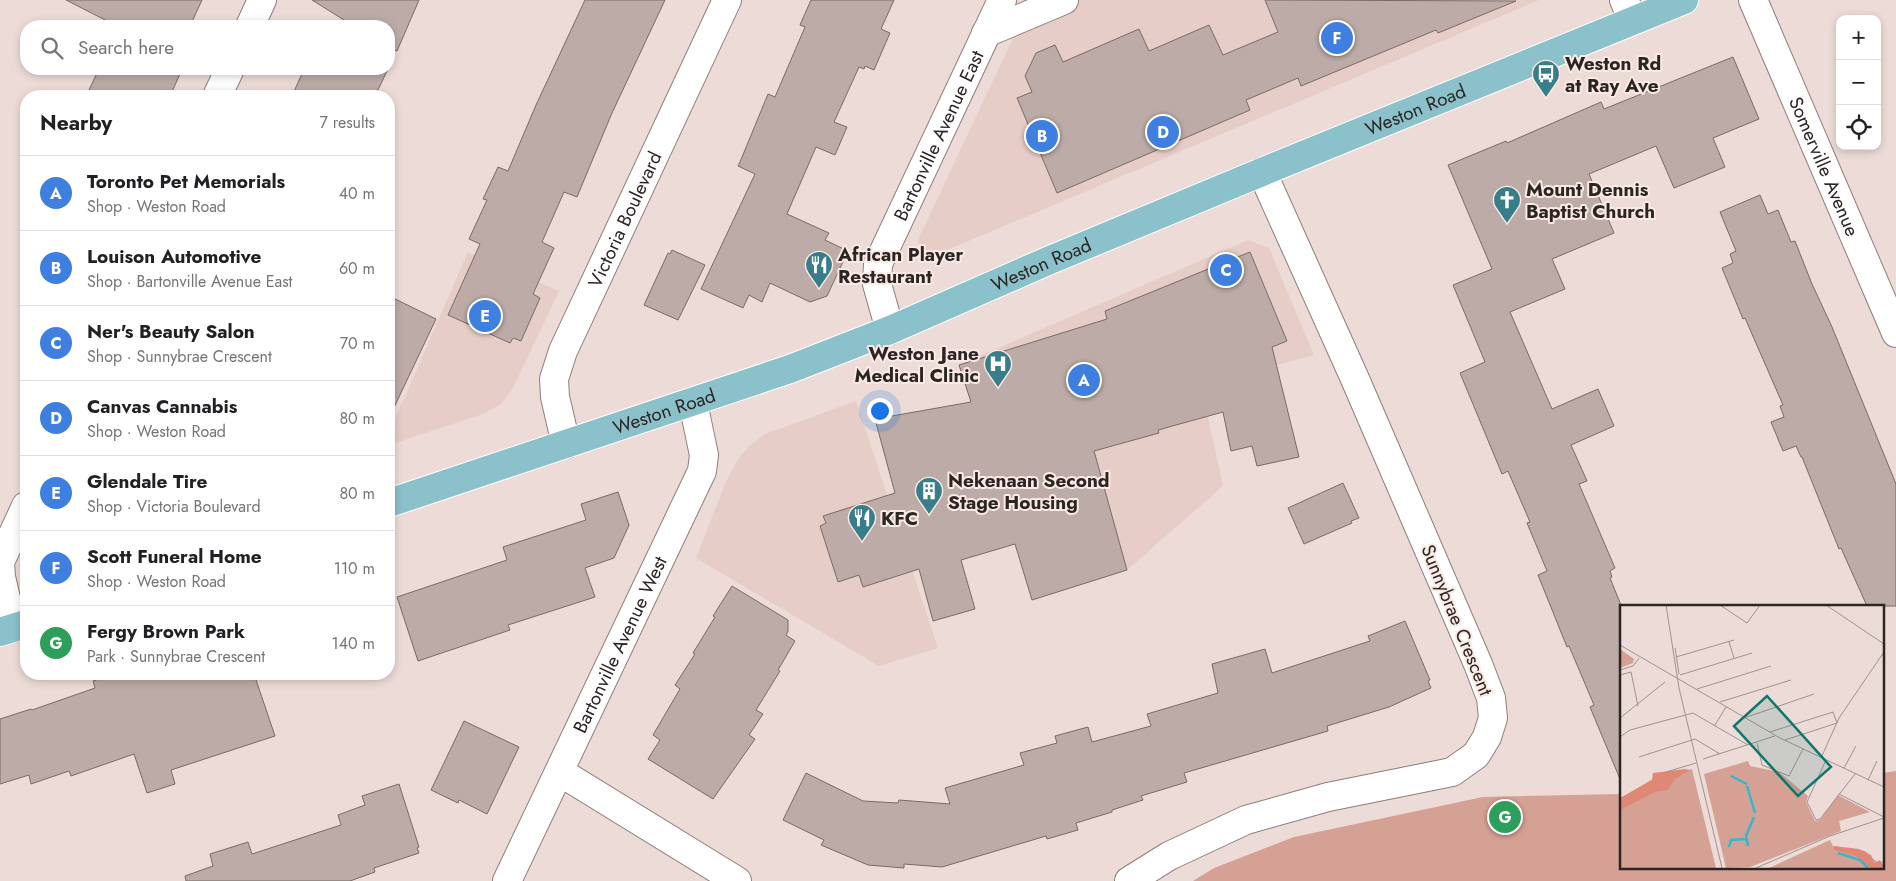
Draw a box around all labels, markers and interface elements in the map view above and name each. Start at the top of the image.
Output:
map controls [1836,15,1881,150]
button: + [1836,15,1881,60]
pin: F [1321,19,1353,57]
search box [20,20,395,75]
icon: search [38,34,66,62]
text: Search here [78,34,174,61]
street label: Bartonville Avenue East [887,45,990,225]
place label: Weston Rd at Ray Ave [1565,50,1661,99]
bus stop icon: Weston Rd at Ray Ave [1531,59,1561,98]
button: − [1836,60,1881,105]
street label: Weston Road [1361,77,1470,142]
street label: Somerville Avenue [1783,92,1866,240]
button: locate [1836,105,1881,150]
text: Nearby [40,108,112,138]
text: 7 results [319,111,375,134]
pin: D [1147,113,1179,151]
pin: B [1026,117,1058,155]
street label: Victoria Boulevard [581,147,668,292]
text: Toronto Pet Memorials [87,168,285,195]
place label: Mount Dennis Baptist Church [1526,176,1655,225]
text: A [50,182,62,205]
text: 40 m [339,182,375,205]
church icon: Mount Dennis Baptist Church [1492,185,1522,224]
text: Shop · Weston Road [87,195,226,218]
street label: Weston Road [987,231,1095,298]
place label: African Player Restaurant [837,241,963,290]
text: Louison Automotive [87,243,261,270]
restaurant icon: African Player Restaurant [804,250,834,289]
pin: C [1210,251,1242,289]
text: B [51,257,61,280]
text: 60 m [339,257,375,280]
text: Shop · Bartonville Avenue East [87,270,292,293]
pin: E [469,297,501,335]
text: Ner's Beauty Salon [87,318,255,345]
text: C [50,332,62,355]
text: 70 m [340,332,375,355]
place label: Weston Jane Medical Clinic [855,340,979,389]
text: Shop · Sunnybrae Crescent [87,345,272,368]
hospital icon: Weston Jane Medical Clinic [983,349,1013,388]
pin: A [1068,361,1100,399]
street label: Weston Road [609,381,719,441]
text: Canvas Cannabis [87,393,237,420]
your location [867,398,893,424]
text: D [50,407,62,430]
text: 80 m [339,407,375,430]
text: Shop · Weston Road [87,420,226,443]
place label: Nekenaan Second Stage Housing [948,467,1110,516]
text: Glendale Tire [87,468,207,495]
building icon: Nekenaan Second Stage Housing [914,476,944,515]
text: E [51,482,61,505]
text: 80 m [339,482,375,505]
text: Shop · Victoria Boulevard [87,495,261,518]
restaurant icon: KFC [847,503,877,542]
place label: KFC [881,505,918,532]
street label: Sunnybrae Crescent [1414,540,1500,700]
text: Scott Funeral Home [87,543,262,570]
street label: Bartonville Avenue West [566,551,673,737]
text: F [52,557,60,580]
text: 110 m [334,557,375,580]
text: Shop · Weston Road [87,570,226,593]
inset map [1620,605,1884,868]
text: Fergy Brown Park [87,618,245,645]
text: G [49,632,63,655]
text: 140 m [332,632,375,655]
text: Park · Sunnybrae Crescent [87,645,265,668]
pin: G [1489,798,1521,836]

